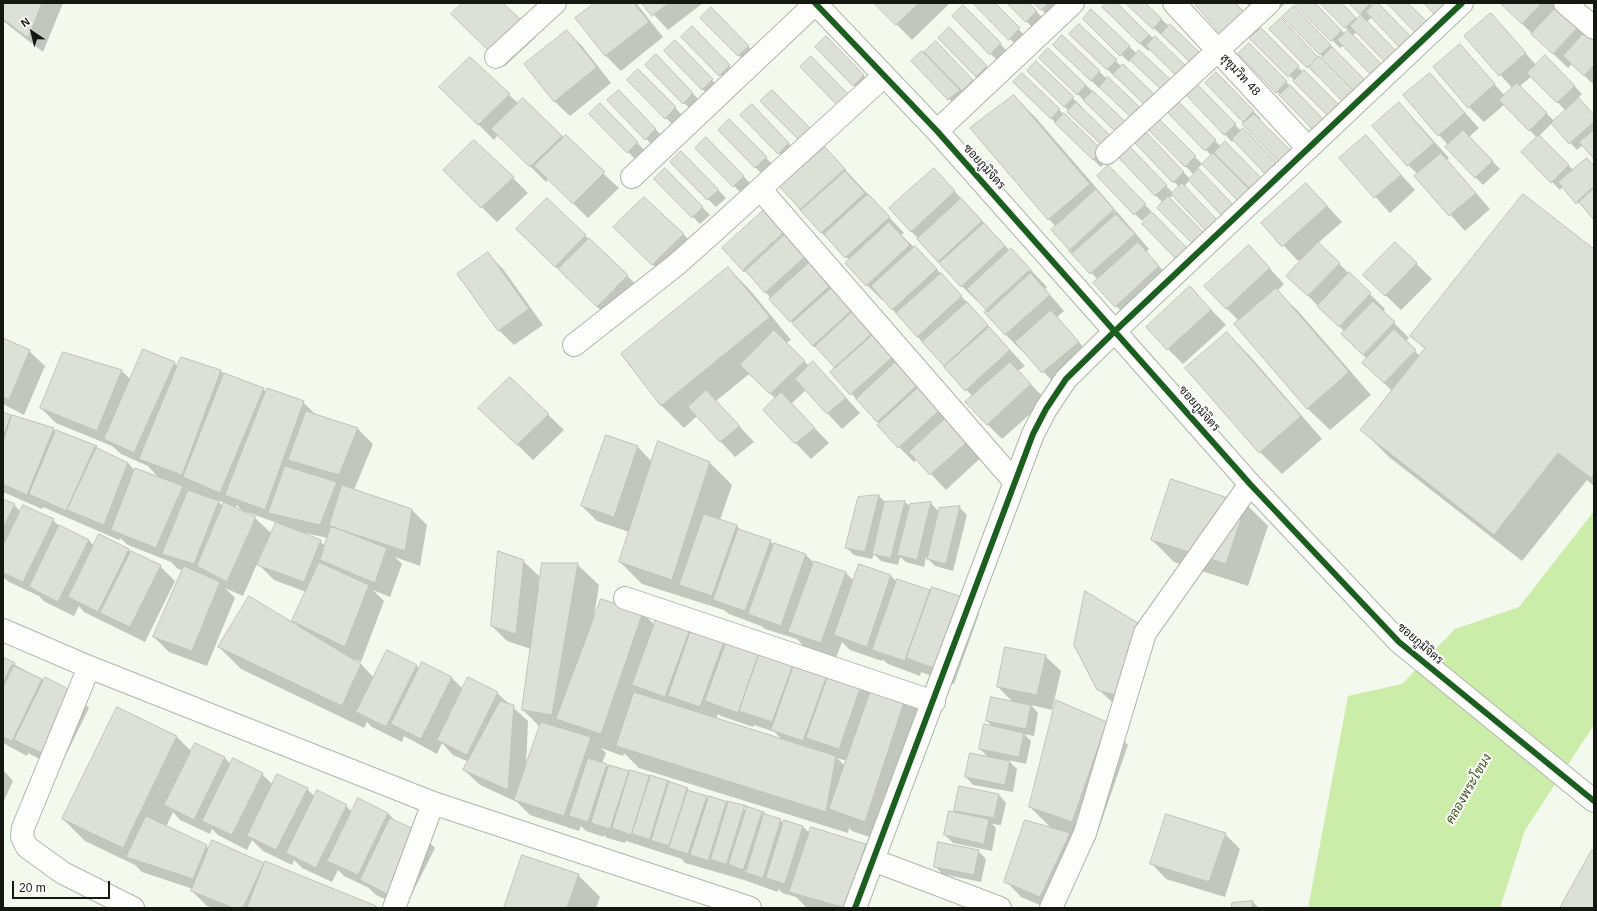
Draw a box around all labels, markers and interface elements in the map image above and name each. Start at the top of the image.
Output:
north arrow [12,12,52,52]
text: N [18,15,32,29]
street label: สุขุมวิท 48 [1217,51,1263,99]
street label: ซอยภูมิจิตร [960,141,1008,193]
street label: ซอยภูมิจิตร [1175,383,1223,435]
street label: ซอยภูมิจิตร [1394,620,1446,668]
water label: คลองพระโขนง [1443,751,1495,827]
scale bar [14,873,112,899]
text: 20 m [19,881,46,895]

